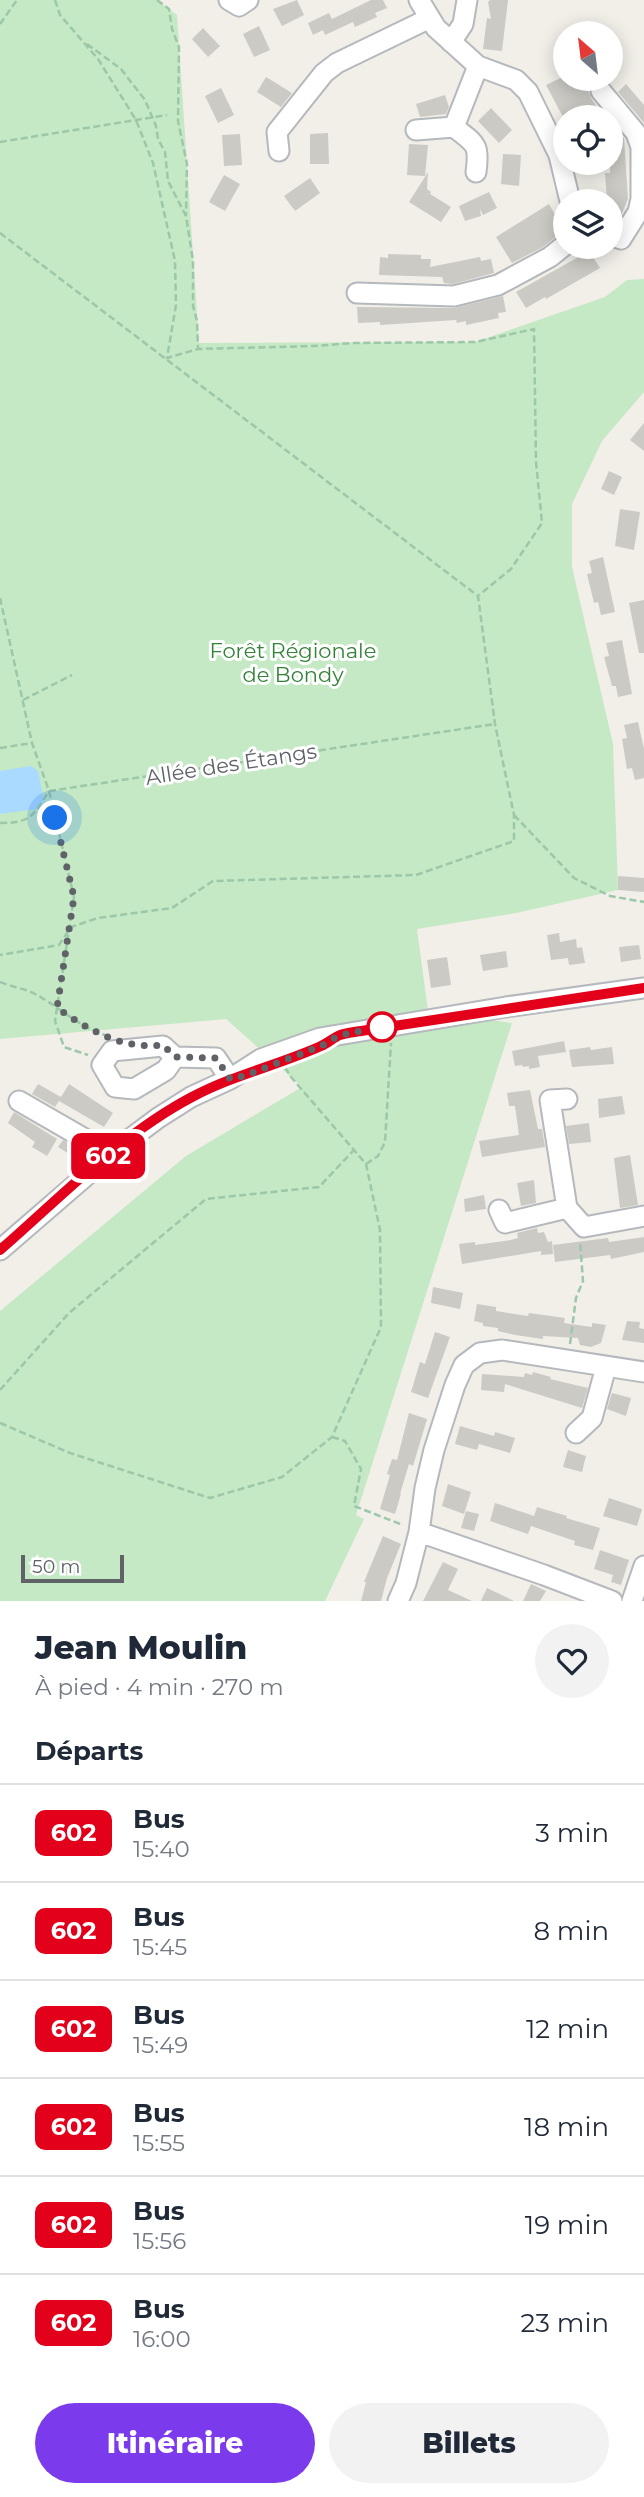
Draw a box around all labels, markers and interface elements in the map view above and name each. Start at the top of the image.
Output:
north arrow [553,21,623,91]
map controls [553,21,623,259]
button: locate [553,105,623,175]
button: layers [553,189,623,259]
park label: Forêt Régionale de Bondy [210,638,376,687]
street label: Allée des Étangs [144,738,318,790]
your location [37,800,72,835]
unlabelled marker [367,1012,397,1042]
line badge: 602 [68,1133,148,1179]
text: 602 [85,1141,131,1170]
scale bar [21,1552,124,1584]
text: 50 m [32,1555,80,1578]
button: heart [535,1624,609,1698]
text: Jean Moulin [35,1627,247,1667]
text: À pied · 4 min · 270 m [35,1673,284,1701]
text: Départs [35,1735,143,1767]
text: Bus [133,1803,185,1835]
text: 3 min [535,1817,609,1849]
text: 602 [51,1818,96,1847]
text: 15:40 [133,1835,190,1863]
text: Bus [133,1901,185,1933]
text: 8 min [533,1915,609,1947]
text: 602 [51,1916,96,1945]
text: 15:45 [133,1933,187,1961]
text: Bus [133,1999,185,2031]
text: 12 min [526,2013,609,2045]
text: 602 [51,2014,96,2043]
text: 15:49 [133,2031,188,2059]
text: Bus [133,2097,185,2129]
text: 18 min [524,2111,609,2143]
text: 602 [51,2112,96,2141]
text: 15:55 [133,2129,185,2157]
text: Bus [133,2195,185,2227]
text: 19 min [525,2209,609,2241]
text: 602 [51,2210,96,2239]
text: 15:56 [133,2227,186,2255]
text: Bus [133,2293,185,2325]
text: 23 min [521,2307,609,2339]
text: 602 [51,2308,96,2337]
text: 16:00 [133,2325,191,2353]
button: Itinéraire [35,2403,315,2483]
button: Billets [329,2403,609,2483]

